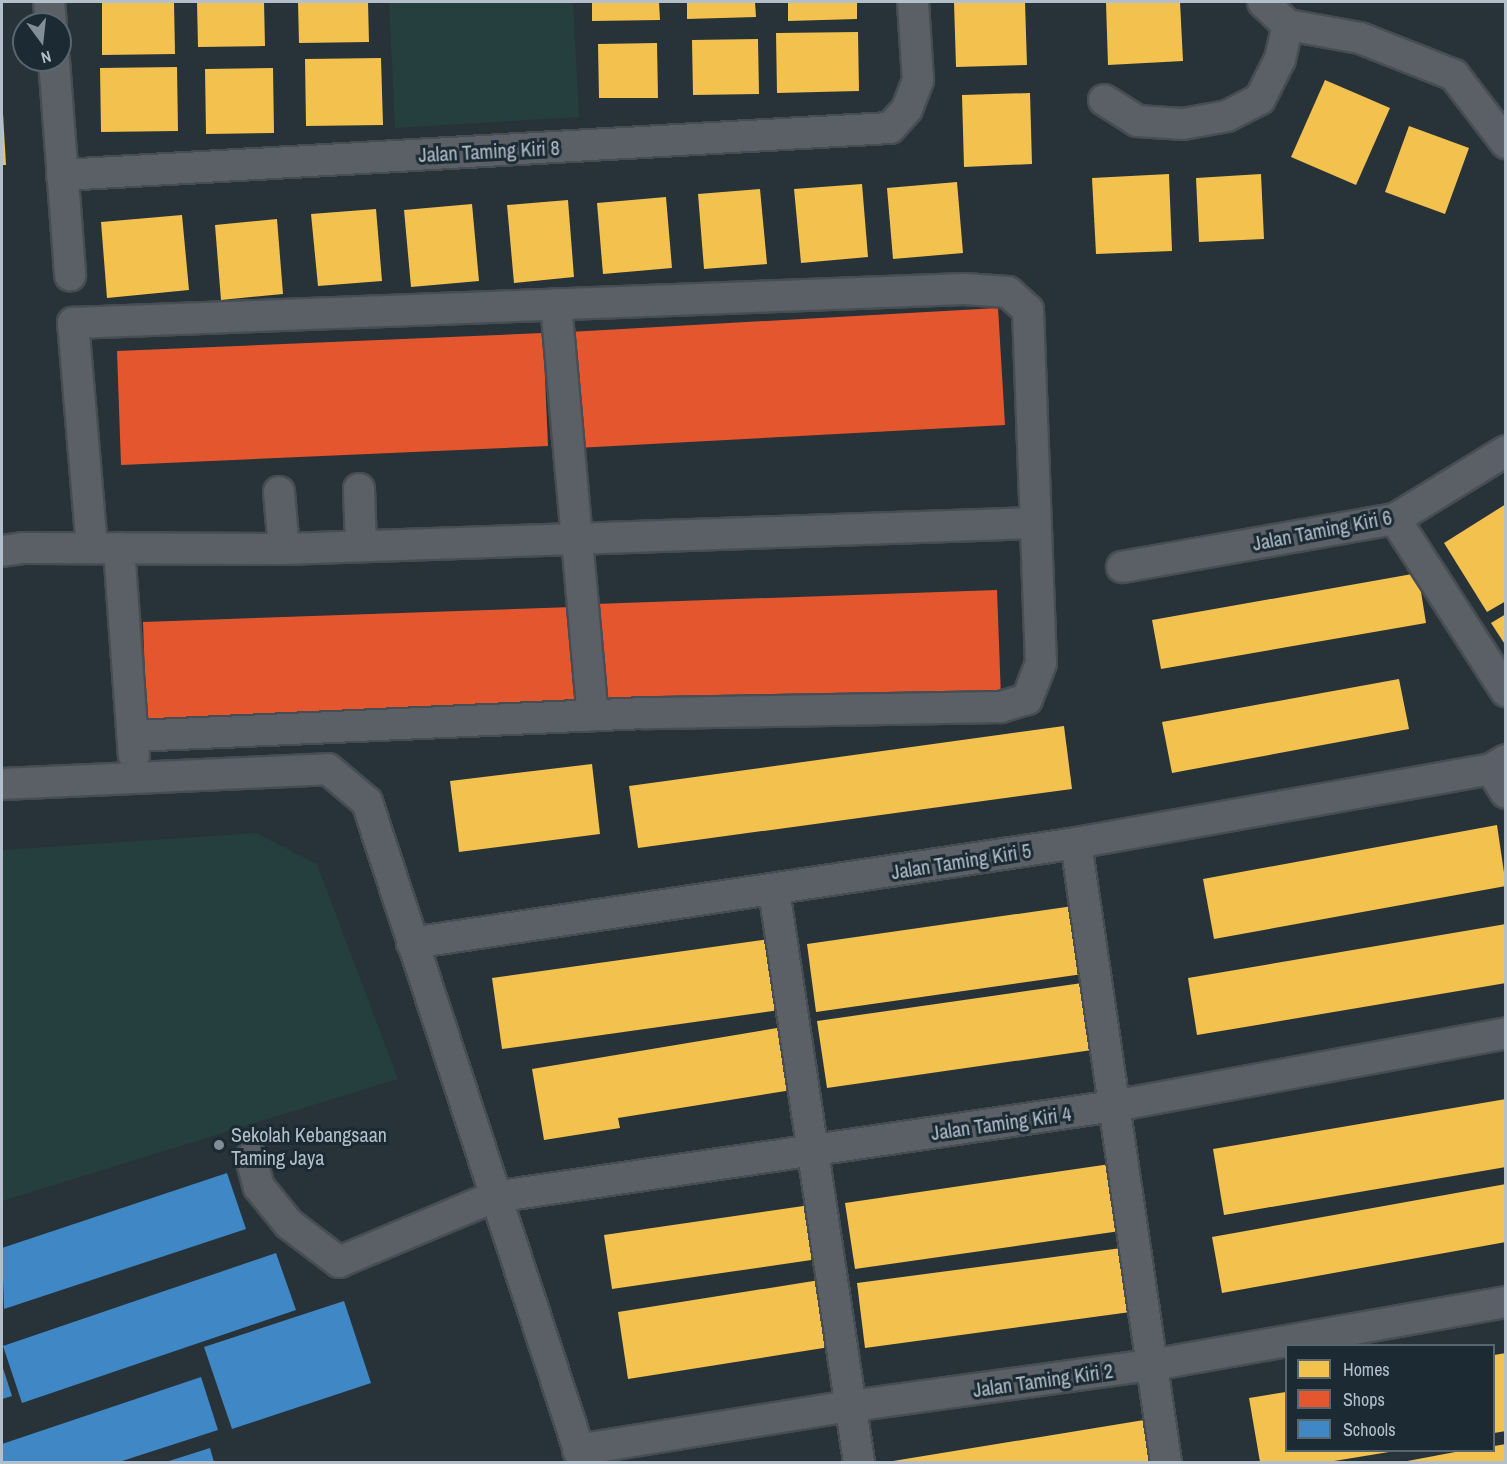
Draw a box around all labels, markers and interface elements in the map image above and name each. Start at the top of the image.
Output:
north arrow [12,12,72,72]
text: N [39,46,54,69]
street label: Jalan Taming Kiri 8 [418,135,560,167]
street label: Jalan Taming Kiri 6 [1250,505,1394,555]
street label: Jalan Taming Kiri 5 [889,838,1033,884]
street label: Jalan Taming Kiri 4 [929,1101,1073,1145]
place label: Sekolah Kebangsaan Taming Jaya [231,1122,387,1169]
marker: Sekolah Kebangsaan Taming Jaya [212,1138,226,1152]
legend [1285,1344,1495,1452]
text: Homes [1343,1357,1390,1382]
street label: Jalan Taming Kiri 2 [971,1358,1115,1402]
text: Shops [1343,1387,1385,1412]
text: Schools [1343,1417,1396,1442]

